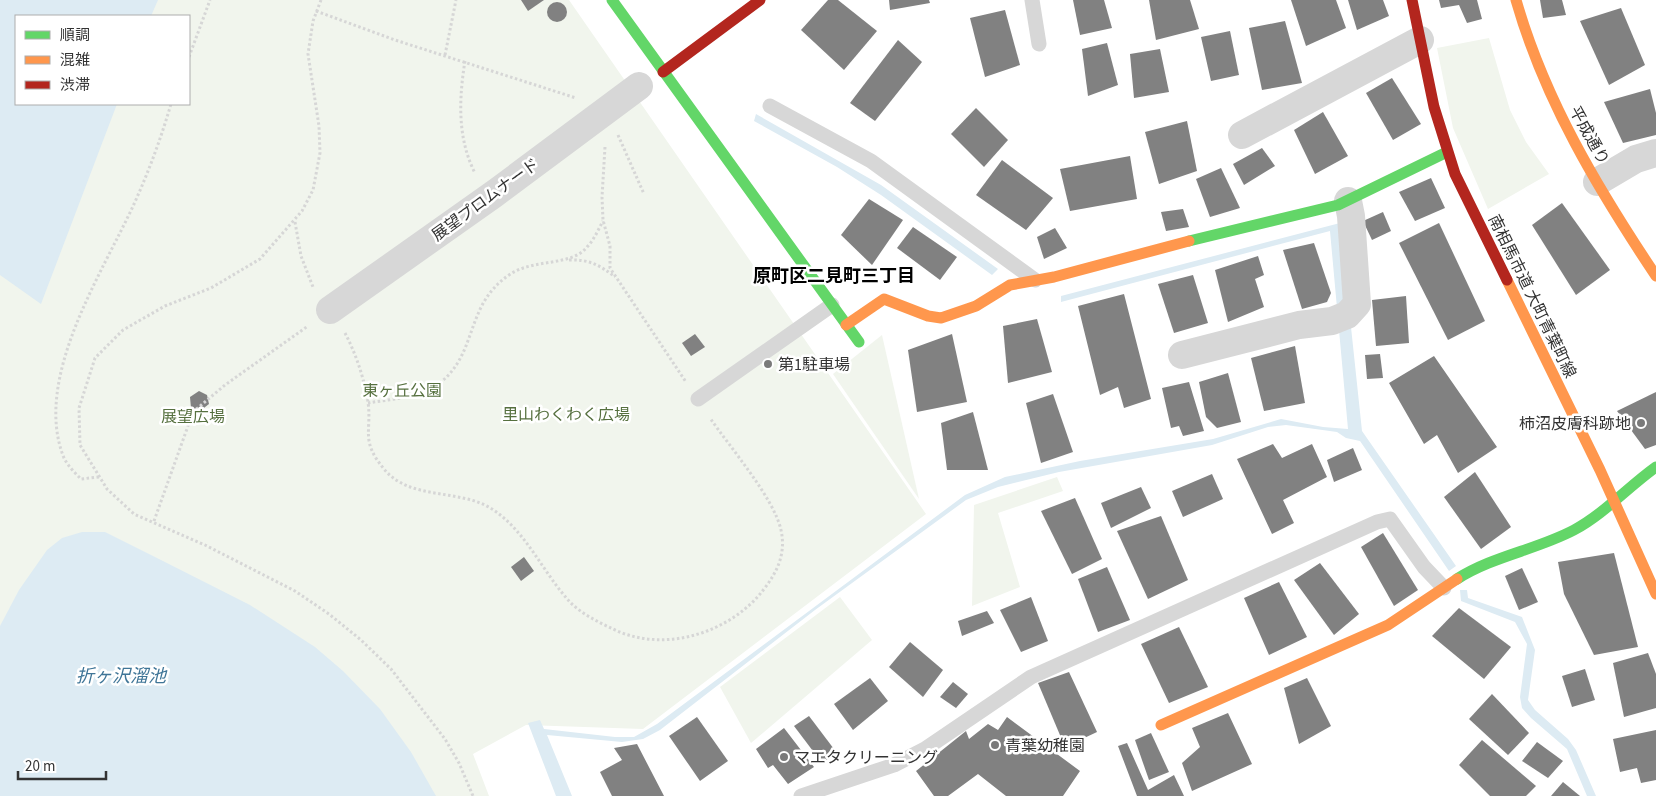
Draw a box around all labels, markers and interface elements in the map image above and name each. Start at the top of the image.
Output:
legend [15,15,190,105]
text: 順調 [60,25,90,46]
text: 混雑 [60,50,90,71]
text: 渋滞 [60,75,90,96]
street label: 平成通り [1564,102,1614,169]
street label: 展望プロムナード [427,153,544,246]
street label: 南相馬市道 大町青葉町線 [1483,211,1581,382]
district label: 原町区二見町三丁目 [753,264,915,289]
place label: 第1駐車場 [778,354,850,376]
marker: 第1駐車場 [762,358,774,370]
park label: 東ヶ丘公園 [362,380,442,402]
park label: 里山わくわく広場 [502,404,630,426]
park label: 展望広場 [161,406,225,428]
place label: 柿沼皮膚科跡地 [1519,413,1631,435]
marker: 柿沼皮膚科跡地 [1635,417,1647,429]
water label: 折ヶ沢溜池 [76,664,168,689]
place label: 青葉幼稚園 [1005,735,1085,757]
marker: 青葉幼稚園 [989,739,1001,751]
place label: マエタクリーニング [794,747,938,769]
scale bar [18,748,105,780]
marker: マエタクリーニング [778,751,790,763]
text: 20 m [25,756,55,777]

